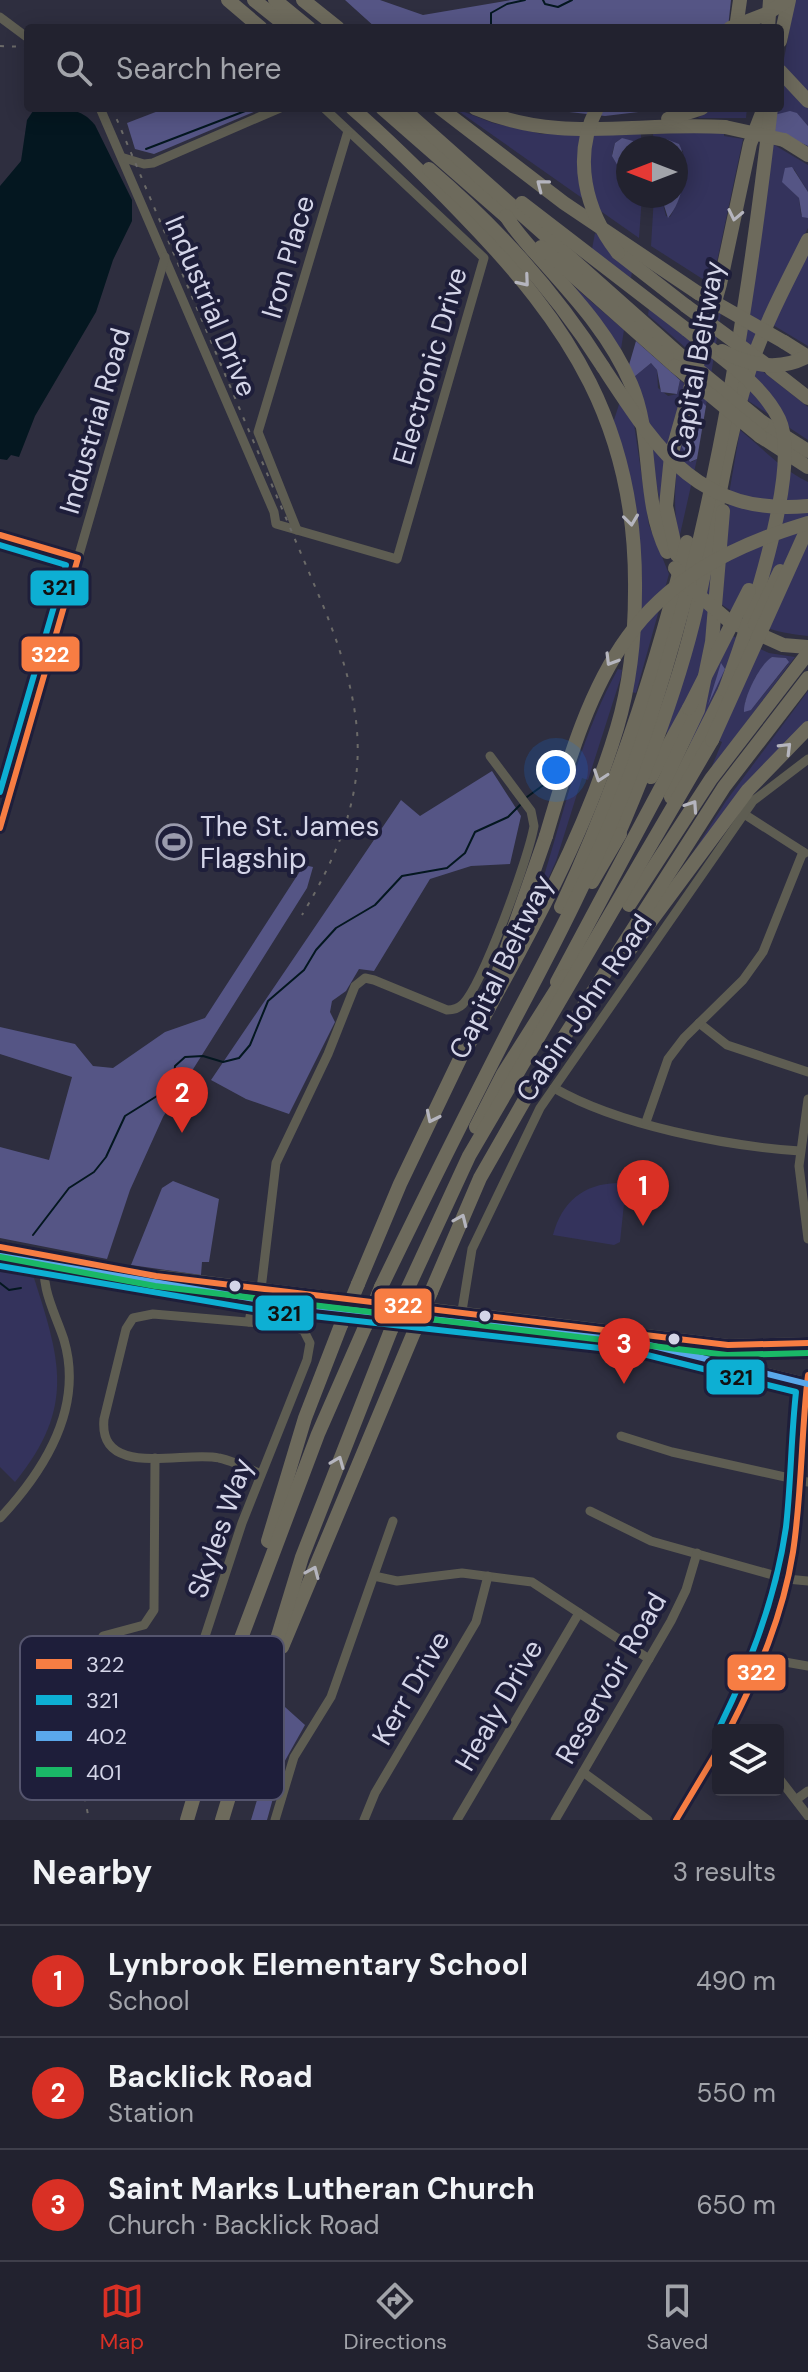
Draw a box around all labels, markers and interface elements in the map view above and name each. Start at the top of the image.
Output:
search box [24,24,784,112]
icon: search [52,46,96,90]
text: Search here [116,49,282,88]
north arrow [616,136,688,208]
one-way arrow [536,181,551,195]
street label: Iron Place [253,191,323,323]
one-way arrow [727,208,744,222]
street label: Industrial Drive [156,210,266,402]
street label: Capital Beltway [661,258,733,462]
street label: Electronic Drive [384,263,476,469]
one-way arrow [514,272,529,286]
street label: Industrial Road [51,324,139,518]
one-way arrow [623,514,640,527]
line badge: 321 [29,569,90,607]
text: 321 [42,573,76,602]
line badge: 322 [20,635,81,673]
text: 322 [31,640,69,669]
one-way arrow [606,651,621,666]
one-way arrow [777,743,791,758]
your location [536,750,576,790]
one-way arrow [594,768,610,782]
one-way arrow [682,800,697,814]
place label: The St. James Flagship [200,808,380,877]
sports icon: The St. James Flagship [155,823,193,861]
street label: Capital Beltway [440,869,562,1065]
street label: Cabin John Road [508,907,660,1109]
pin: 2 [156,1067,208,1133]
one-way arrow [427,1109,442,1124]
pin: 1 [617,1160,669,1226]
one-way arrow [451,1214,467,1228]
unlabelled marker [227,1278,243,1294]
line badge: 322 [373,1287,433,1325]
text: 322 [384,1291,422,1320]
line badge: 321 [254,1294,315,1332]
text: 321 [267,1299,301,1328]
unlabelled marker [477,1308,493,1324]
pin: 3 [598,1318,650,1384]
unlabelled marker [666,1331,682,1347]
line badge: 321 [705,1358,766,1396]
text: 321 [719,1363,753,1392]
street label: Skyles Way [179,1453,261,1603]
one-way arrow [328,1456,345,1470]
one-way arrow [303,1566,320,1580]
street label: Reservoir Road [547,1585,675,1771]
street label: Kerr Drive [364,1624,458,1752]
street label: Healy Drive [447,1633,551,1777]
legend [20,1636,284,1800]
text: 322 [86,1650,124,1679]
line badge: 322 [726,1653,787,1692]
text: 322 [737,1658,775,1687]
text: 321 [86,1686,119,1715]
text: 402 [86,1722,127,1751]
map controls [712,1724,784,1796]
button: layers [712,1724,784,1796]
text: 401 [86,1758,121,1787]
text: Nearby [32,1850,152,1895]
text: 3 results [673,1855,776,1889]
text: Lynbrook Elementary School [108,1945,528,1984]
text: 1 [53,1964,63,1998]
text: 490 m [696,1964,776,1998]
text: School [108,1984,190,2018]
text: Backlick Road [108,2057,313,2096]
text: 2 [50,2076,66,2110]
text: 550 m [696,2076,776,2110]
text: Station [108,2096,194,2130]
text: Saint Marks Lutheran Church [108,2169,535,2208]
text: 3 [50,2188,66,2222]
text: 650 m [696,2188,776,2222]
text: Church · Backlick Road [108,2208,380,2242]
tab: Map [100,2279,144,2356]
tab: Directions [344,2279,447,2356]
tab: Saved [647,2279,708,2356]

